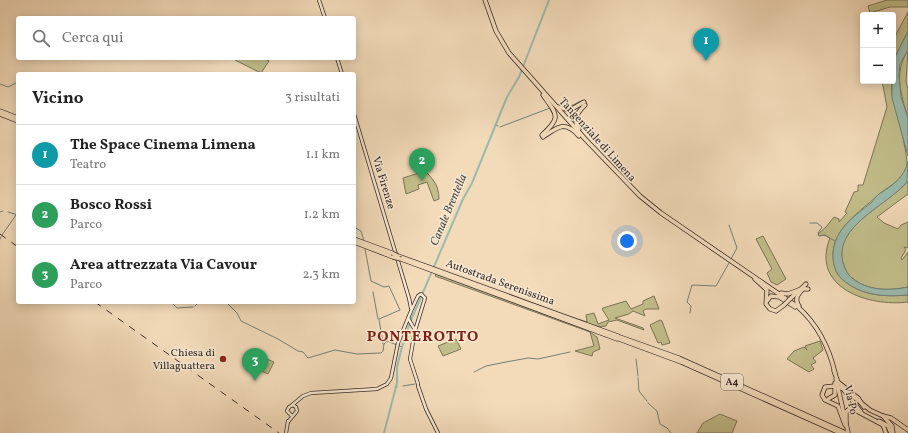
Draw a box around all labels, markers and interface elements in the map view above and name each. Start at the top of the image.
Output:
map controls [860,12,896,84]
button: + [860,12,896,48]
search box [16,16,356,60]
icon: search [30,27,52,49]
text: Cerca qui [62,28,124,49]
pin: 1 [693,28,719,61]
button: − [860,48,896,84]
text: Vicino [32,87,83,110]
text: 3 risultati [285,89,340,107]
street label: Tangenziale di Limena [555,95,639,186]
text: The Space Cinema Limena [70,135,256,156]
text: 1 [42,146,48,164]
text: 1.1 km [306,146,340,164]
pin: 2 [409,148,435,181]
street label: Via Firenze [368,155,398,211]
text: Teatro [70,156,106,174]
water label: Canale Brentella [427,171,471,248]
text: Bosco Rossi [70,195,152,216]
text: 2 [42,206,48,224]
text: 1.2 km [304,206,340,224]
text: Parco [70,216,102,234]
your location [617,231,637,251]
text: Area attrezzata Via Cavour [70,255,257,276]
street label: Autostrada Serenissima [443,256,557,310]
text: 3 [42,266,48,284]
text: 2.3 km [303,266,340,284]
text: Parco [70,276,102,294]
district label: PONTEROTTO [367,327,479,348]
place label: Chiesa di Villaguattera [153,346,216,374]
pin: 3 [242,348,268,381]
marker: Chiesa di Villaguattera [218,354,228,364]
road number: A4 [721,374,743,390]
street label: Via Po [839,384,861,416]

